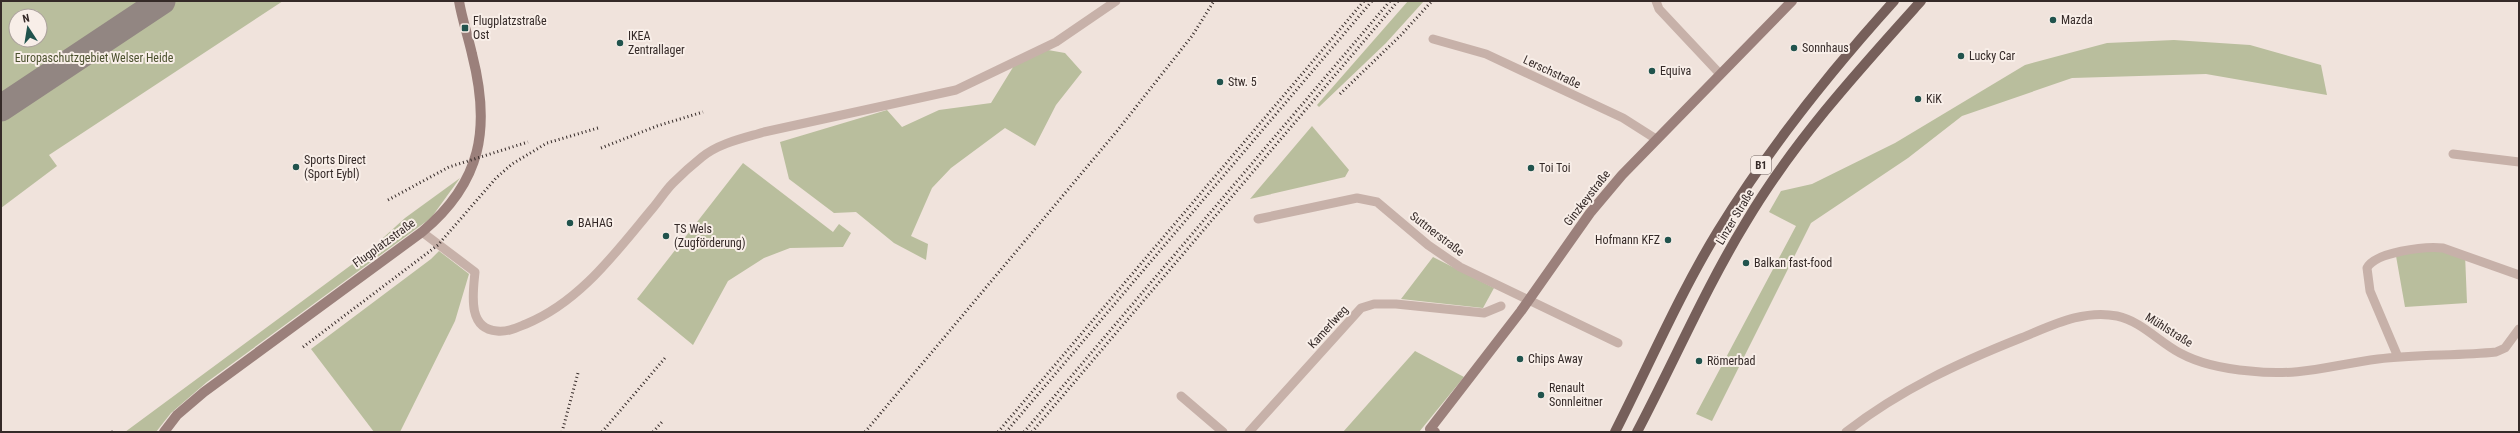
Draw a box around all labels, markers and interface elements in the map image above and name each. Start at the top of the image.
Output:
north arrow [8,8,48,48]
text: N [21,12,31,26]
place label: Mazda [2061,13,2093,27]
place label: Flugplatzstraße Ost [473,14,547,42]
marker: Mazda [2048,15,2058,25]
marker: Flugplatzstraße Ost [460,23,470,33]
place label: IKEA Zentrallager [628,29,685,57]
marker: IKEA Zentrallager [615,38,625,48]
place label: Sonnhaus [1802,41,1849,55]
marker: Sonnhaus [1789,43,1799,53]
place label: Lucky Car [1969,49,2016,63]
park label: Europaschutzgebiet Welser Heide [15,51,174,65]
marker: Lucky Car [1956,51,1966,61]
street label: Lerschstraße [1521,53,1583,92]
place label: Equiva [1660,64,1691,78]
marker: Equiva [1647,66,1657,76]
place label: Stw. 5 [1228,75,1257,89]
marker: Stw. 5 [1215,77,1225,87]
place label: KiK [1926,92,1942,106]
marker: KiK [1913,94,1923,104]
place label: Sports Direct (Sport Eybl) [304,153,366,181]
road number: B1 [1751,156,1771,174]
place label: Toi Toi [1539,161,1570,175]
marker: Sports Direct (Sport Eybl) [291,162,301,172]
marker: Toi Toi [1526,163,1536,173]
street label: Ginzkeystraße [1561,167,1613,229]
street label: Linzer Straße [1713,186,1757,247]
street label: Suttnerstraße [1407,209,1467,259]
street label: Flugplatzstraße [350,216,418,270]
place label: BAHAG [578,216,613,230]
marker: BAHAG [565,218,575,228]
place label: TS Wels (Zugförderung) [674,222,746,250]
marker: TS Wels (Zugförderung) [661,231,671,241]
place label: Hofmann KFZ [1595,233,1660,247]
marker: Hofmann KFZ [1663,235,1673,245]
place label: Balkan fast-food [1754,256,1832,270]
marker: Balkan fast-food [1741,258,1751,268]
street label: Kamerlweg [1305,303,1351,351]
street label: Mühlstraße [2143,310,2196,350]
place label: Chips Away [1528,352,1583,366]
marker: Chips Away [1515,354,1525,364]
place label: Römerbad [1707,354,1755,368]
marker: Römerbad [1694,356,1704,366]
place label: Renault Sonnleitner [1549,381,1603,409]
marker: Renault Sonnleitner [1536,390,1546,400]

